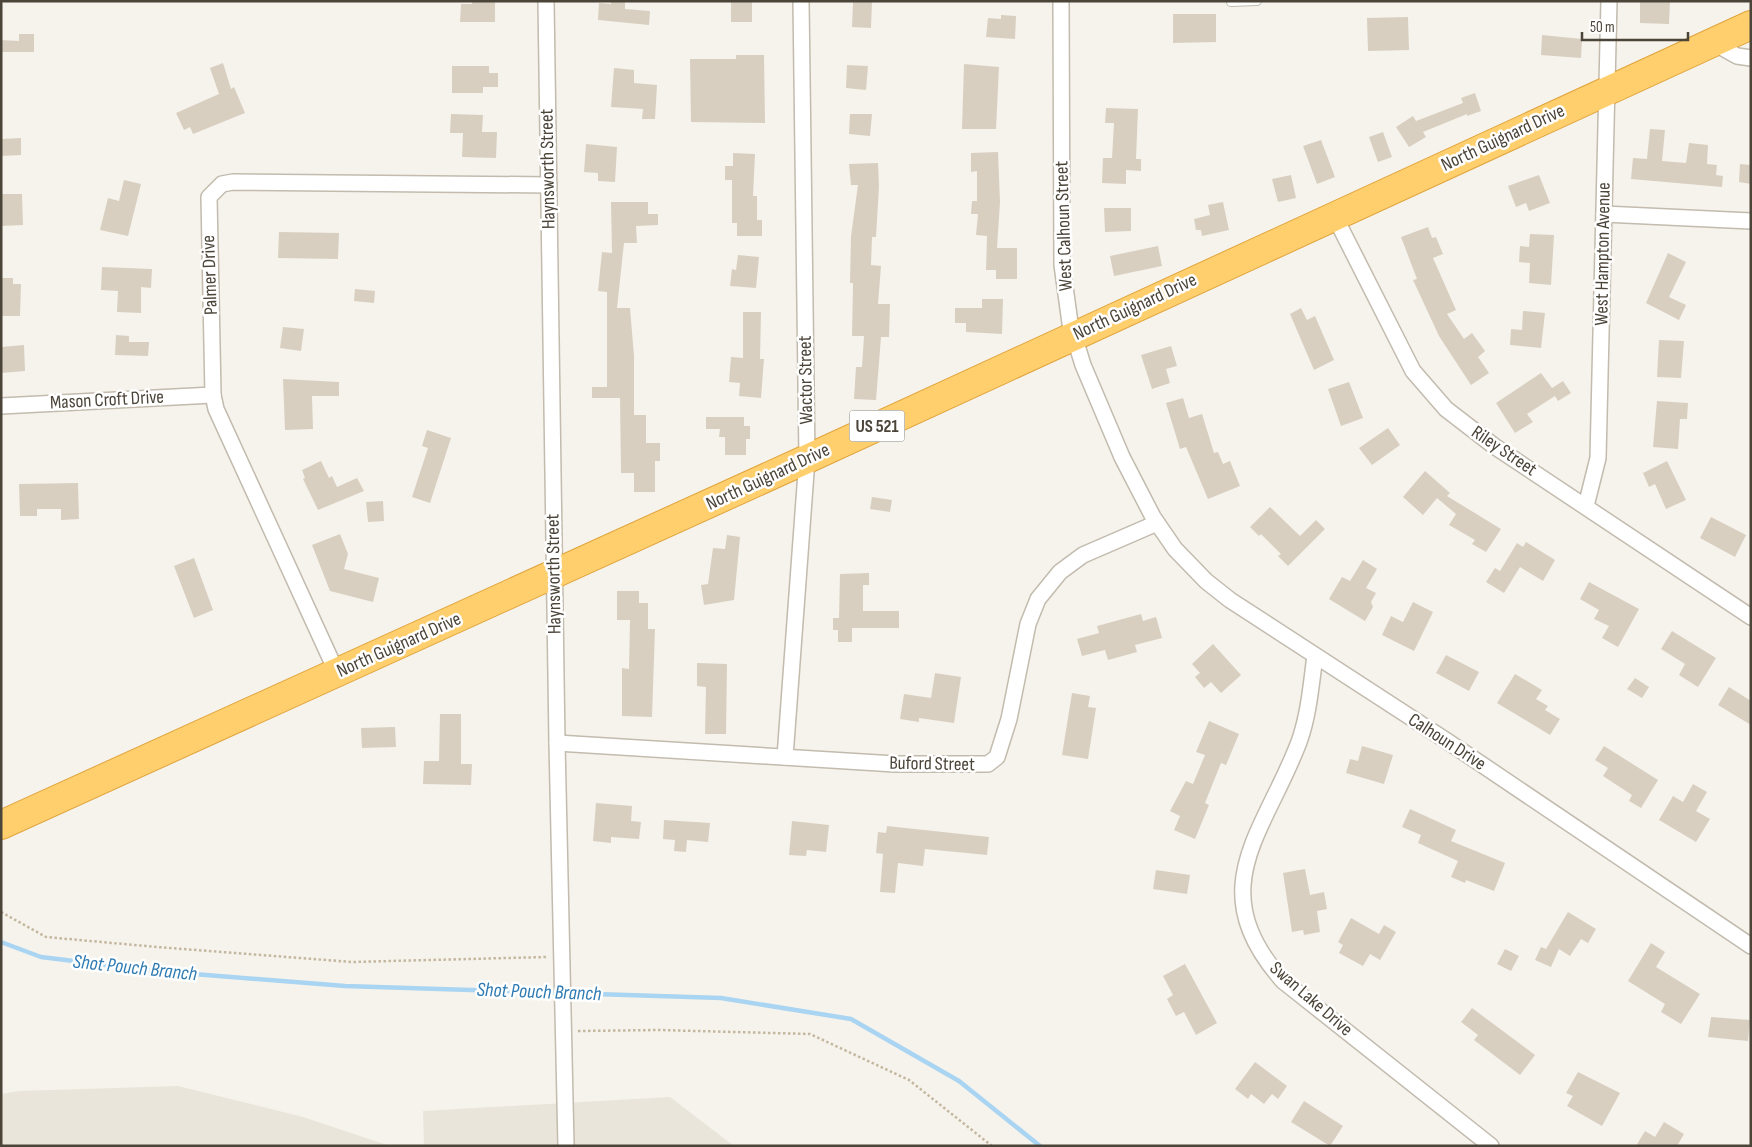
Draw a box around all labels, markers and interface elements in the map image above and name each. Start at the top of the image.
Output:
scale bar [1582,10,1688,42]
text: 50 m [1590,18,1615,37]
street label: North Guignard Drive [1438,99,1568,177]
street label: Haynsworth Street [535,108,561,229]
street label: West Calhoun Street [1050,160,1078,291]
street label: West Hampton Avenue [1590,182,1616,326]
street label: Palmer Drive [197,235,223,315]
street label: North Guignard Drive [1070,268,1200,346]
street label: Wactor Street [794,335,818,425]
street label: Mason Croft Drive [49,386,165,414]
road number: US 521 [850,411,904,442]
street label: Riley Street [1467,421,1541,481]
street label: North Guignard Drive [703,438,833,516]
street label: Haynsworth Street [541,513,567,634]
street label: North Guignard Drive [333,607,465,683]
street label: Calhoun Drive [1404,708,1490,776]
street label: Buford Street [889,752,975,776]
water label: Shot Pouch Branch [72,950,198,986]
street label: Swan Lake Drive [1265,957,1357,1041]
water label: Shot Pouch Branch [476,978,602,1006]

